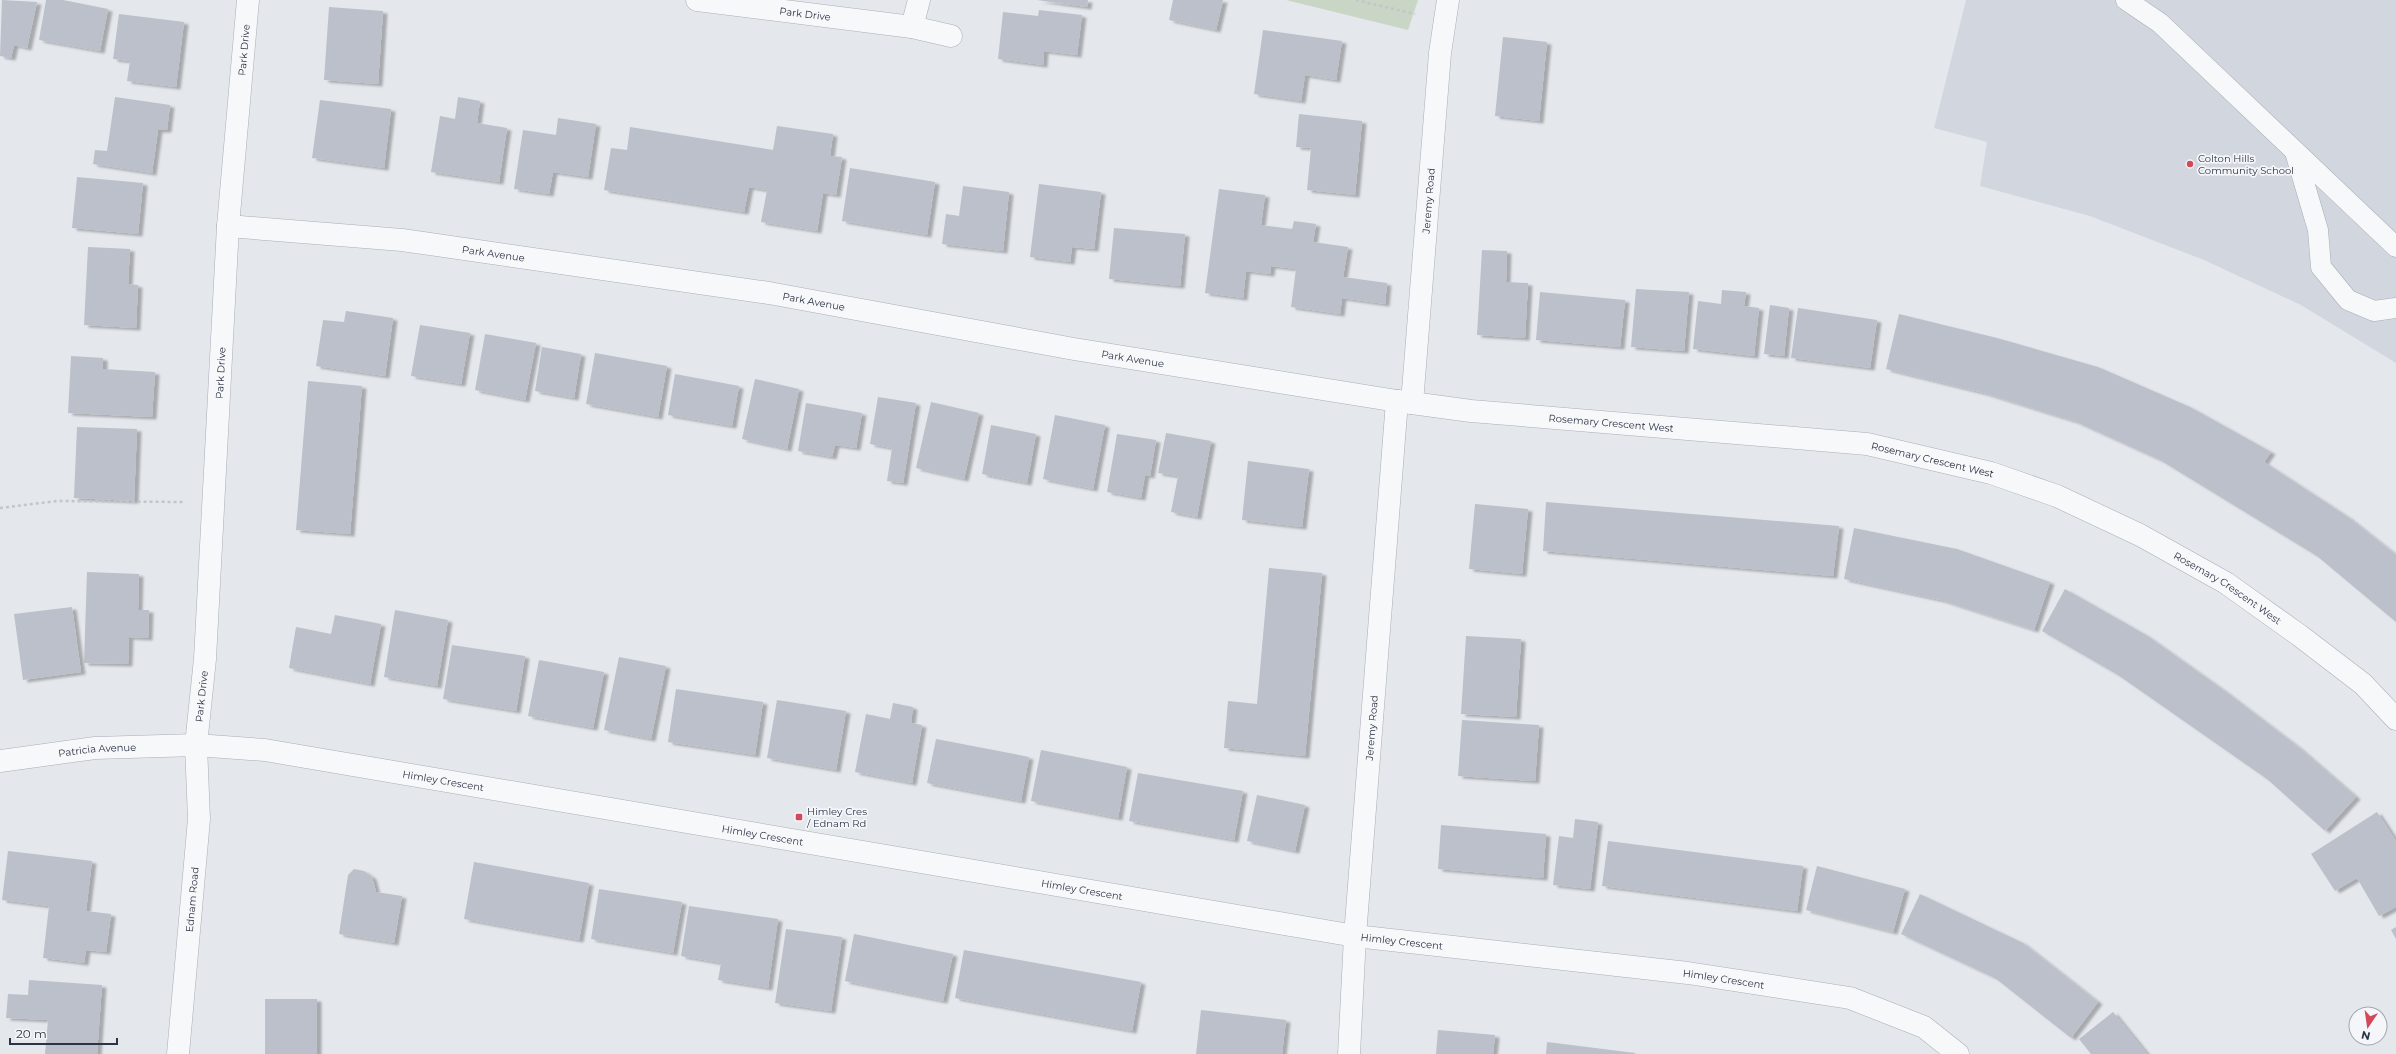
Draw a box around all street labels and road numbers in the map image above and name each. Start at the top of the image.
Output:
street label: Park Drive [779,4,832,23]
street label: Park Drive [235,23,252,76]
street label: Jeremy Road [1419,167,1437,235]
street label: Park Avenue [461,242,526,264]
street label: Park Avenue [782,289,846,313]
street label: Park Drive [212,347,228,399]
street label: Park Avenue [1101,347,1165,370]
street label: Rosemary Crescent West [1548,411,1674,434]
street label: Rosemary Crescent West [1870,439,1996,480]
street label: Rosemary Crescent West [2171,549,2284,627]
street label: Park Drive [192,670,210,723]
street label: Jeremy Road [1362,695,1380,762]
street label: Patricia Avenue [57,740,136,759]
street label: Himley Crescent [402,767,485,794]
street label: Himley Crescent [721,822,804,848]
street label: Ednam Road [182,866,201,933]
street label: Himley Crescent [1040,876,1124,903]
street label: Himley Crescent [1360,930,1444,952]
street label: Himley Crescent [1682,966,1765,991]

